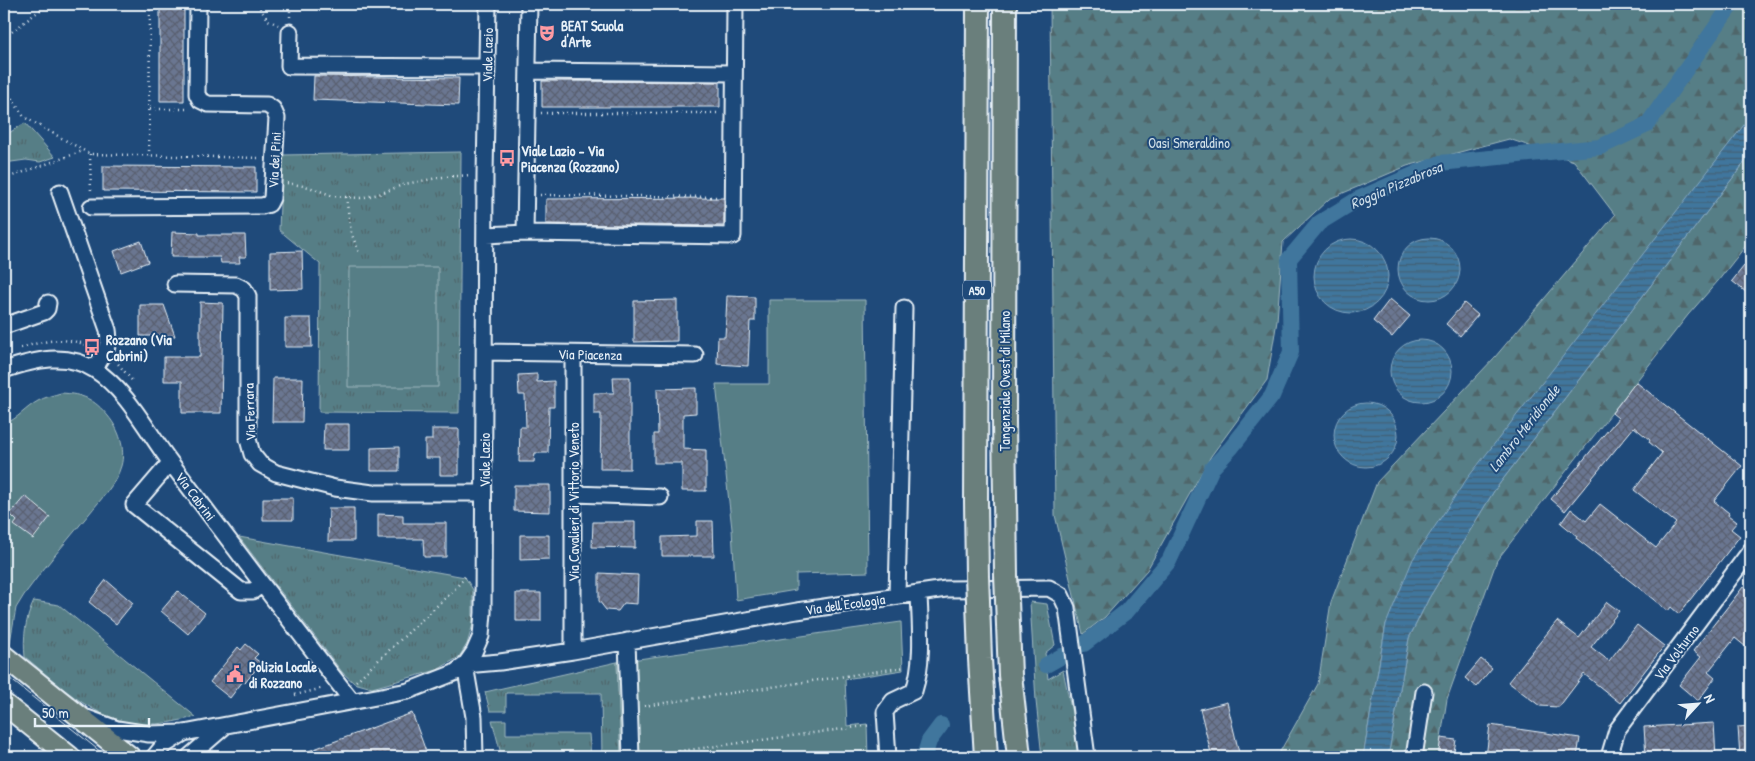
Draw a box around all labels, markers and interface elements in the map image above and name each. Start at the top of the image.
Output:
place label: BEAT Scuola d'Arte [561,16,624,51]
theatre icon: BEAT Scuola d'Arte [537,23,557,43]
street label: Viale Lazio [477,27,497,82]
street label: Via dei Pini [263,131,285,189]
park label: Oasi Smeraldino [1148,133,1230,152]
place label: Viale Lazio - Via Piacenza (Rozzano) [521,141,620,176]
bus stop icon: Viale Lazio - Via Piacenza (Rozzano) [497,148,517,168]
water label: Roggia Pizzabrosa [1347,155,1447,214]
road number: A50 [963,280,991,300]
street label: Tangenziale Ovest di Milano [995,310,1015,451]
place label: Rozzano (Via Cabrini) [106,330,172,365]
bus stop icon: Rozzano (Via Cabrini) [82,337,102,357]
street label: Via Piacenza [558,344,623,364]
water label: Lambro Meridionale [1483,379,1565,476]
street label: Via Ferrara [238,382,260,441]
street label: Via Cavalieri di Vittorio Veneto [564,422,583,582]
street label: Viale Lazio [475,432,494,487]
street label: Via Cabrini [171,468,221,524]
street label: Via dell'Ecologia [804,589,887,620]
street label: Via Volturno [1649,620,1703,684]
place label: Polizia Locale di Rozzano [249,657,318,692]
public building icon: Polizia Locale di Rozzano [225,664,245,684]
north arrow [1672,678,1722,728]
text: N [1700,691,1721,706]
scale bar [35,696,149,728]
text: 50 m [42,702,69,723]

